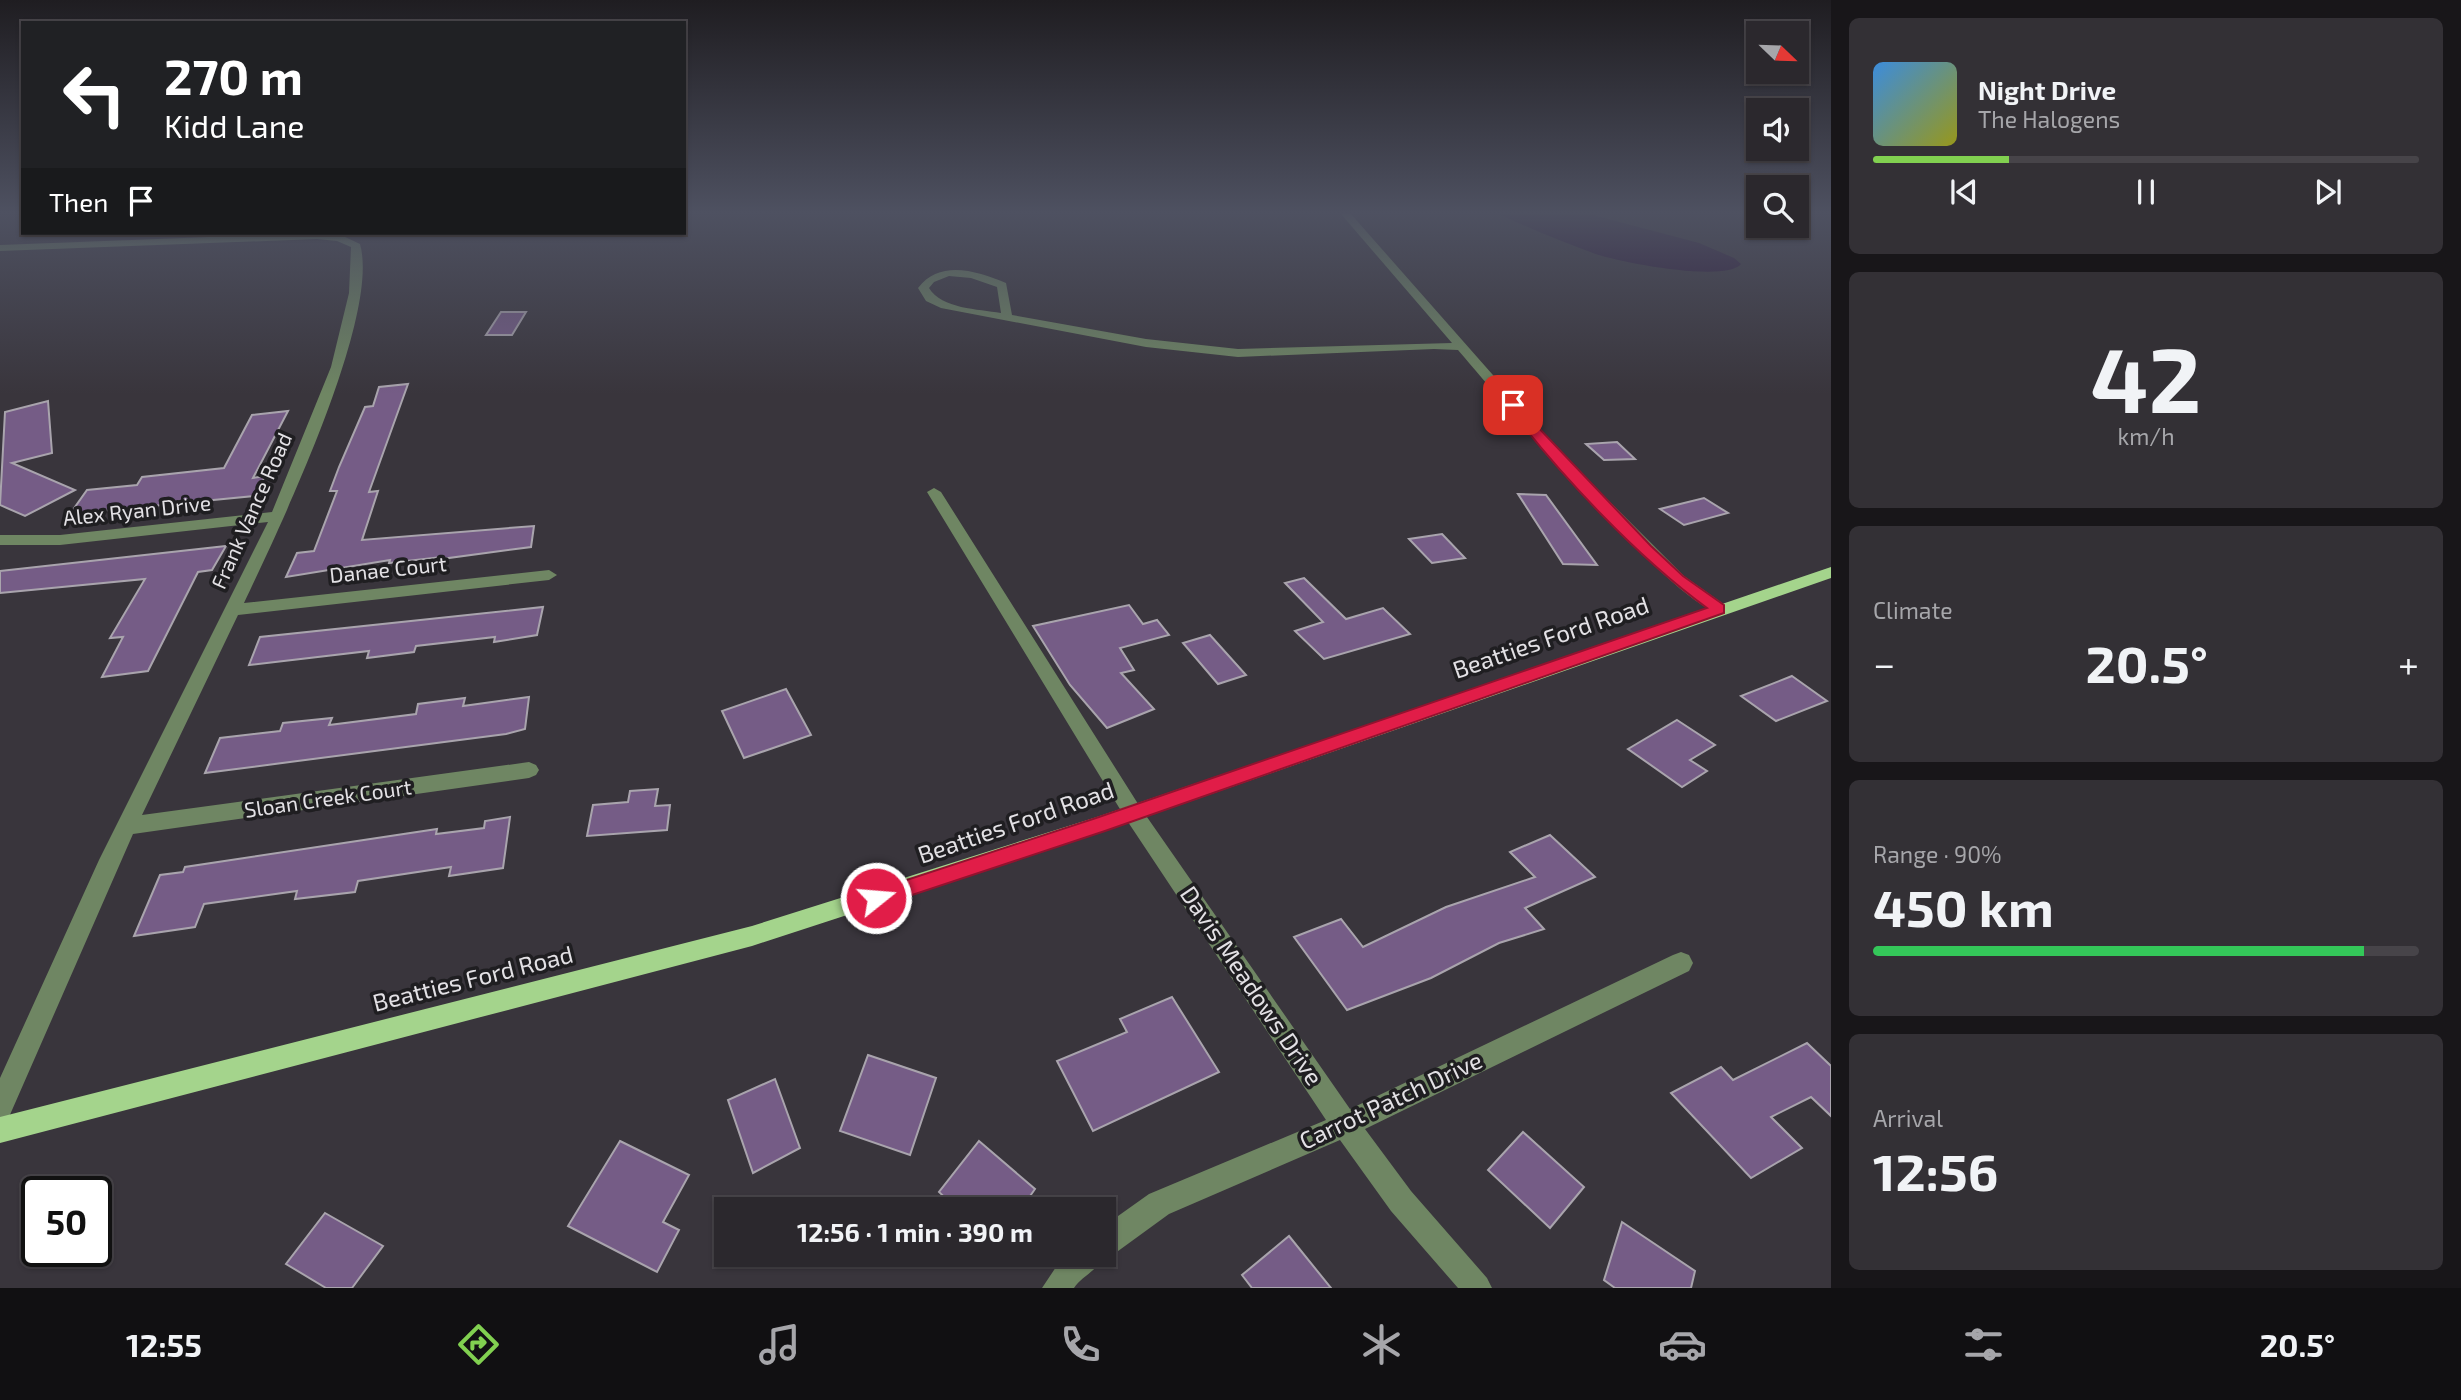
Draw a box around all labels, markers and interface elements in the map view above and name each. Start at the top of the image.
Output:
north arrow [1746,21,1810,84]
map controls [1746,21,1809,238]
text: 270 m [164,46,303,105]
icon: left [49,49,140,140]
text: Night Drive [1978,74,2116,105]
button: sound [1746,98,1809,161]
text: The Halogens [1978,105,2120,133]
text: Kidd Lane [164,106,304,144]
icon: previous [1945,173,1983,211]
icon: pause [2127,173,2165,211]
icon: next [2309,173,2347,211]
button: search [1746,175,1809,238]
icon: arrive [122,182,160,220]
text: Then [49,186,108,217]
text: 42 [2091,322,2201,431]
pin [1483,375,1543,435]
icon: arrive [1494,386,1532,424]
text: km/h [2117,422,2175,450]
street label: Frank Vance Road [205,429,296,592]
street label: Alex Ryan Drive [62,489,212,530]
street label: Danae Court [328,550,448,587]
street label: Beatties Ford Road [1449,589,1652,684]
text: Climate [1873,596,1953,624]
text: 20.5° [2085,631,2208,693]
text: − [1873,640,1895,686]
text: + [2398,640,2419,686]
street label: Sloan Creek Court [243,773,413,822]
street label: Beatties Ford Road [914,774,1117,869]
text: Range · 90% [1873,840,2002,868]
position arrow [839,861,913,935]
text: 450 km [1873,875,2054,937]
street label: Davis Meadows Drive [1175,880,1330,1090]
street label: Beatties Ford Road [369,939,576,1016]
street label: Carrot Patch Drive [1294,1045,1486,1155]
text: Arrival [1873,1104,1943,1132]
text: 12:56 [1873,1139,1998,1201]
speed limit sign: 50 [21,1176,112,1267]
text: 12:56 · 1 min · 390 m [797,1216,1033,1247]
icon: directions [454,1320,503,1369]
icon: music [755,1320,804,1369]
icon: phone [1056,1320,1105,1369]
icon: climate [1357,1320,1406,1369]
icon: car [1658,1320,1707,1369]
icon: filters [1959,1320,2008,1369]
text: 12:55 [126,1325,202,1363]
text: 20.5° [2260,1325,2335,1363]

